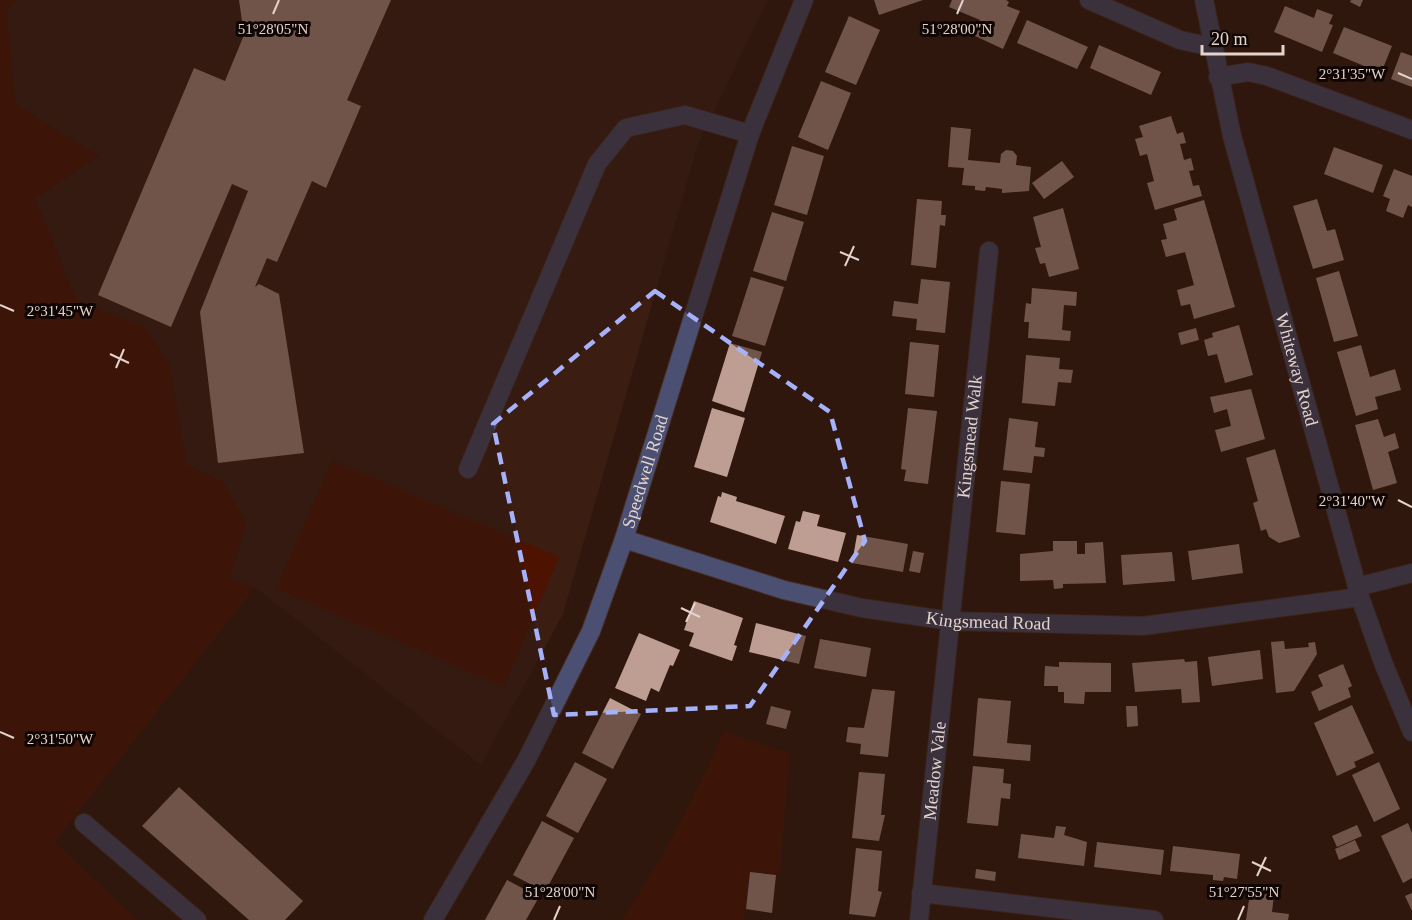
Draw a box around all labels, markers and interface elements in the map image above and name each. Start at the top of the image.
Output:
scale bar [1202,18,1283,56]
text: 51°28'05"N [238,21,308,37]
text: 51°28'00"N [922,21,992,37]
text: 20 m [1211,29,1248,49]
text: 2°31'35"W [1319,66,1386,82]
text: 2°31'45"W [27,303,94,319]
street label: Whiteway Road [1272,310,1322,428]
street label: Kingsmead Walk [953,374,986,499]
street label: Speedwell Road [618,412,672,531]
text: 2°31'40"W [1319,493,1386,509]
street label: Kingsmead Road [925,607,1051,634]
street label: Meadow Vale [920,720,950,821]
text: 2°31'50"W [27,731,94,747]
text: 51°28'00"N [525,884,595,900]
text: 51°27'55"N [1209,884,1279,900]

